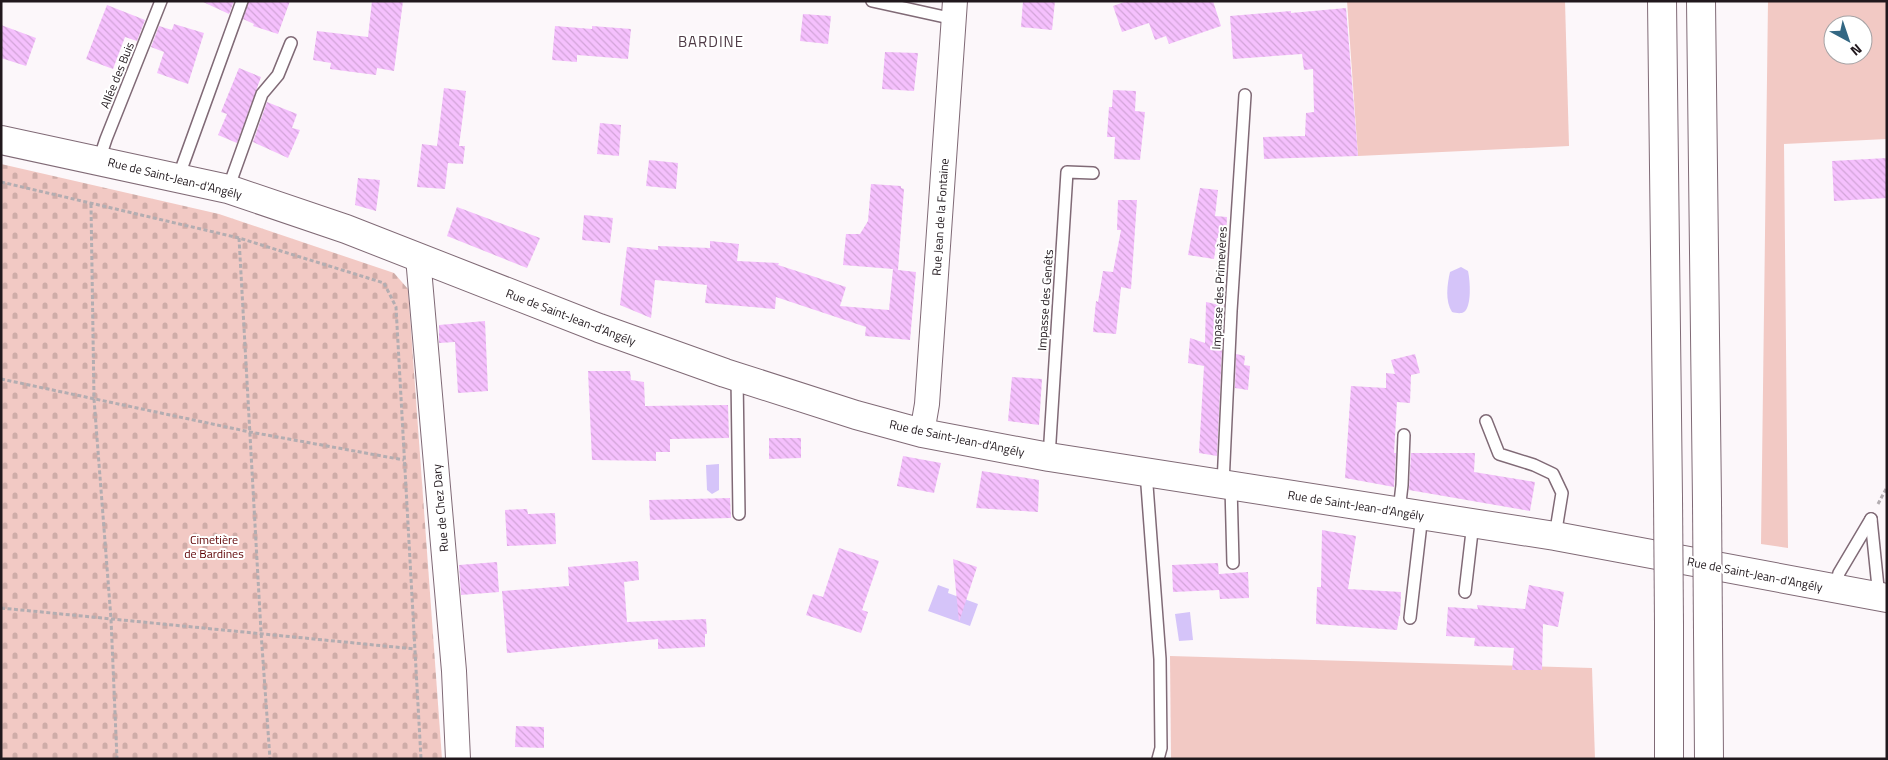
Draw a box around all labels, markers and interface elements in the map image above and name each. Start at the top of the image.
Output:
north arrow [1823,15,1873,65]
district label: BARDINE [678,30,744,53]
street label: Allée des Buis [95,39,139,111]
text: N [1846,39,1867,62]
street label: Rue de Saint-Jean-d'Angély [106,152,244,204]
street label: Rue Jean de la Fontaine [926,158,954,276]
street label: Impasse des Primevères [1206,226,1232,350]
street label: Impasse des Genêts [1032,248,1058,351]
street label: Rue de Saint-Jean-d'Angély [503,283,639,351]
street label: Rue de Saint-Jean-d'Angély [888,414,1027,462]
street label: Rue de Chez Dary [427,463,453,553]
street label: Rue de Saint-Jean-d'Angély [1286,485,1426,525]
park label: Cimetière de Bardines [184,530,244,563]
street label: Rue de Saint-Jean-d'Angély [1686,552,1825,597]

